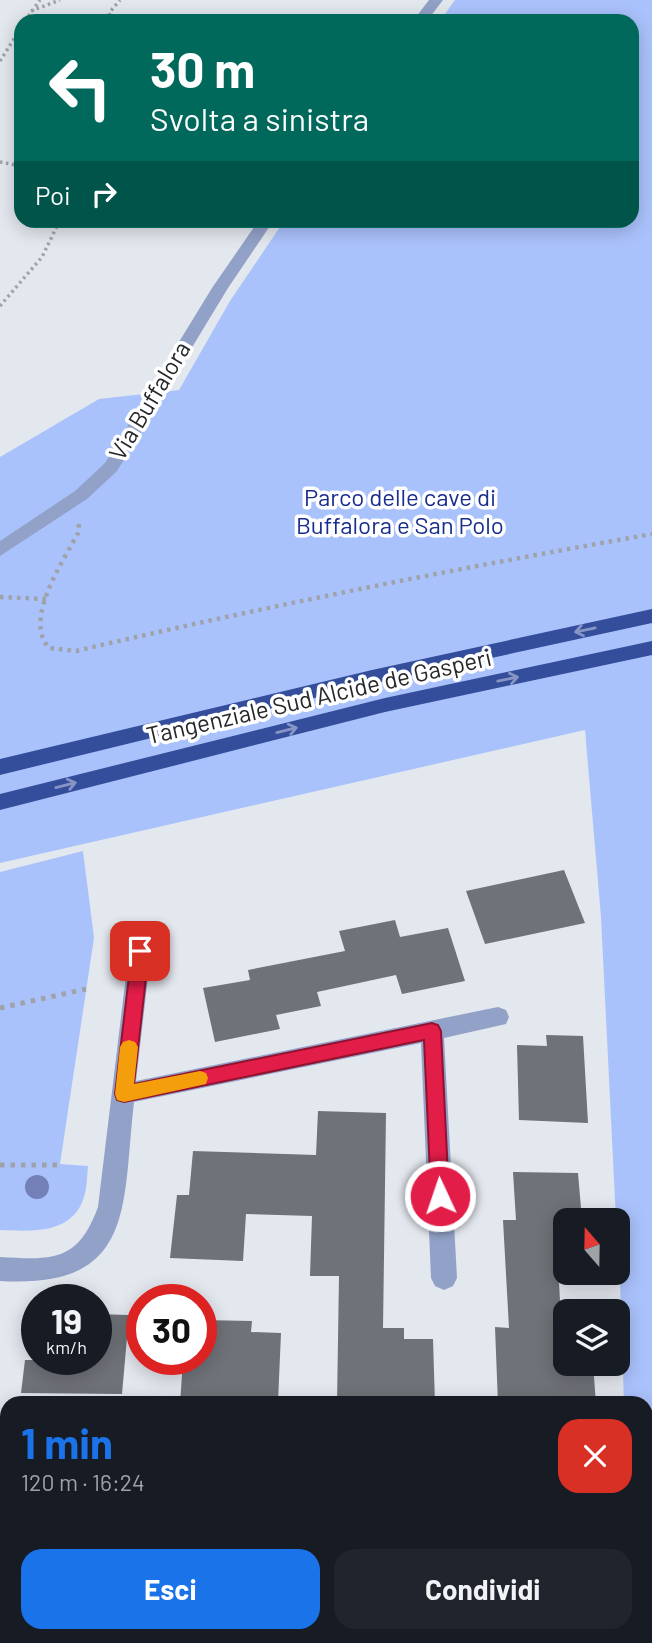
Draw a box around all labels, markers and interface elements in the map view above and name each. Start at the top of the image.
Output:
text: 30 m [150,39,255,98]
icon: left [35,42,126,133]
text: Svolta a sinistra [150,99,369,137]
icon: right [85,175,123,213]
text: Poi [35,179,71,210]
street label: Via Buffalora [102,336,195,465]
park label: Parco delle cave di Buffalora e San Polo [296,482,504,539]
one-way arrow [574,624,597,637]
street label: Tangenziale Sud Alcide de Gasperi [143,642,494,749]
one-way arrow [496,671,519,685]
one-way arrow [275,723,298,736]
one-way arrow [54,778,77,791]
pin [110,921,170,981]
icon: arrive [121,932,159,970]
position arrow [403,1159,477,1233]
north arrow [553,1208,630,1284]
map controls [553,1208,630,1376]
speed limit sign: 30 [126,1284,217,1375]
text: 19 [51,1299,82,1341]
button: layers [553,1299,630,1376]
text: km/h [46,1336,87,1358]
text: 1 min [21,1417,113,1467]
button: close [558,1419,632,1493]
text: 120 m · 16:24 [21,1468,145,1496]
button: Esci [21,1549,320,1629]
button: Condividi [334,1549,632,1629]

